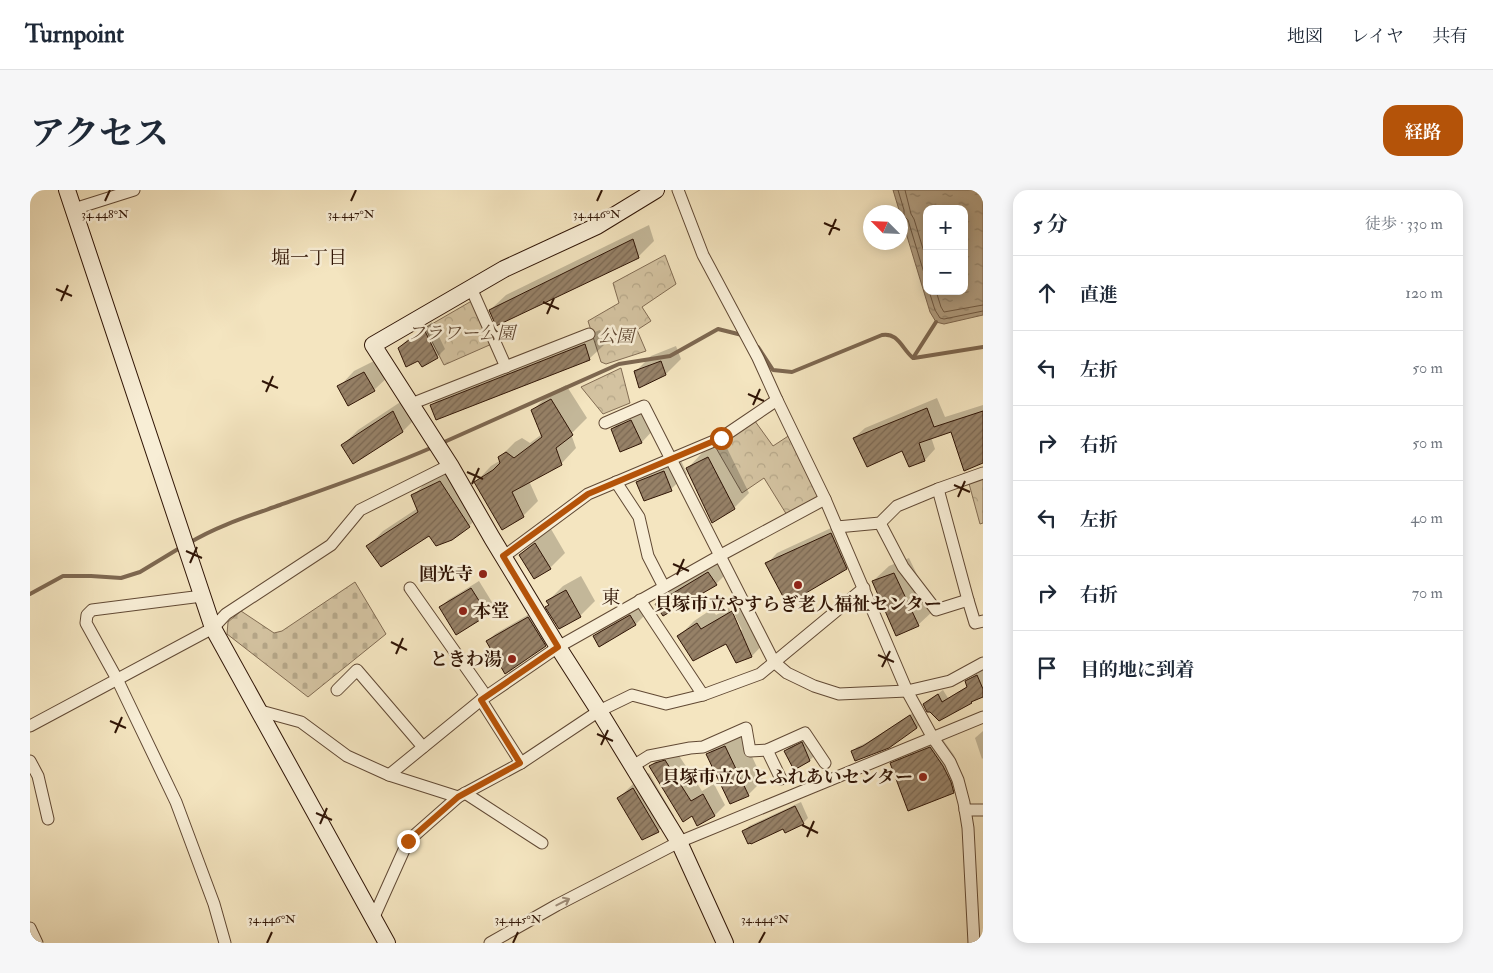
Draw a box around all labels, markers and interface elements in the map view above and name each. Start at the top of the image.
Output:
text: Turnpoint [25,19,124,50]
text: 地図 [1287,25,1323,48]
text: レイヤ [1351,25,1404,48]
text: 共有 [1432,25,1468,48]
button: 経路 [1383,105,1463,156]
text: アクセス [30,112,169,156]
north arrow [863,205,908,250]
map controls [923,205,968,295]
button: + [923,205,968,250]
text: 34.448°N [81,207,129,222]
text: 34.447°N [328,207,375,222]
text: 34.446°N [573,207,621,222]
text: 5 分 [1033,211,1068,238]
text: 徒歩 · 330 m [1365,214,1443,234]
district label: 堀一丁目 [271,246,347,270]
button: − [923,250,968,295]
icon: ahead [1033,279,1061,307]
text: 直進 [1080,283,1118,307]
text: 120 m [1405,283,1443,303]
park label: フラワー公園 [407,322,518,345]
park label: 公園 [598,325,637,348]
icon: left [1033,354,1061,382]
text: 左折 [1080,358,1118,382]
text: 50 m [1412,358,1443,378]
route start [710,427,733,450]
icon: right [1033,429,1061,457]
text: 右折 [1080,433,1118,457]
text: 50 m [1412,433,1443,453]
icon: left [1033,504,1061,532]
text: 左折 [1080,508,1118,532]
text: 40 m [1410,508,1443,528]
place label: 圓光寺 [419,563,473,586]
marker: 圓光寺 [477,568,489,580]
marker: 貝塚市立やすらぎ老人福祉センター [792,579,804,591]
icon: right [1033,579,1061,607]
text: 右折 [1080,583,1118,607]
text: 70 m [1412,583,1443,603]
district label: 東 [601,586,621,610]
place label: 貝塚市立やすらぎ老人福祉センター [654,593,942,616]
place label: 本堂 [473,600,509,623]
marker: 本堂 [457,605,469,617]
place label: ときわ湯 [430,648,502,671]
marker: ときわ湯 [506,653,518,665]
icon: arrive [1033,654,1061,682]
text: 目的地に到着 [1080,658,1194,682]
place label: 貝塚市立ひとふれあいセンター [662,766,913,789]
marker: 貝塚市立ひとふれあいセンター [917,771,929,783]
route end [397,830,420,853]
one-way arrow [555,897,570,906]
text: 34.446°N [248,912,296,927]
text: 34.445°N [495,912,542,927]
text: 34.444°N [741,912,789,927]

